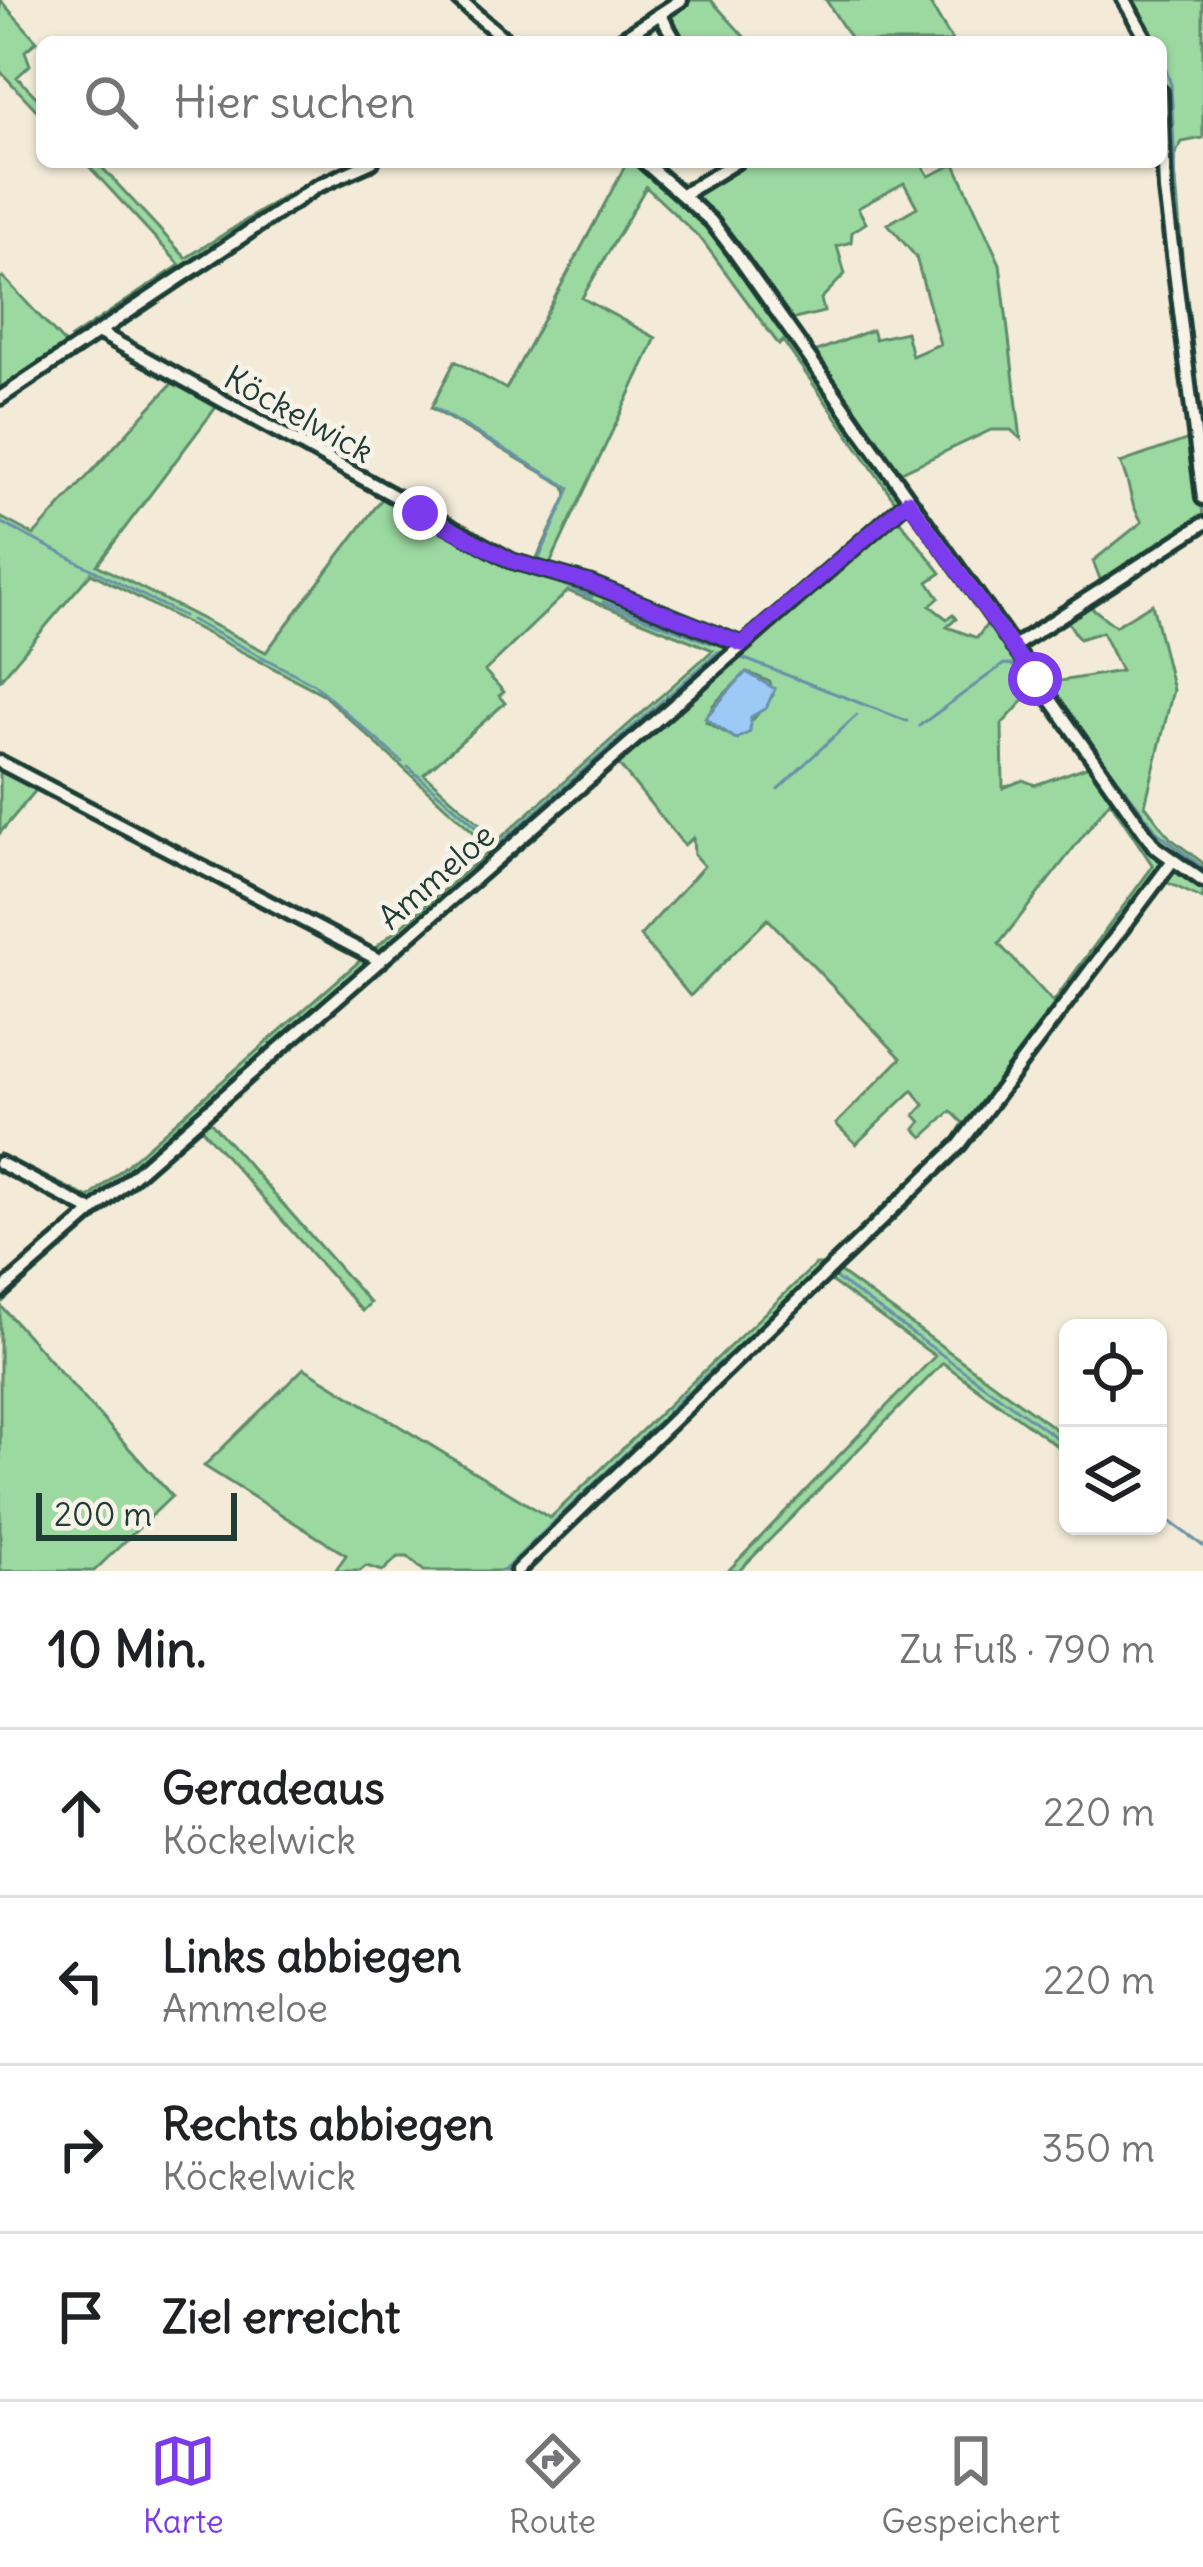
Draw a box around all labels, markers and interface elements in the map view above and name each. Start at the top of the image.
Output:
search box [36,36,1167,168]
icon: search [78,69,144,135]
text: Hier suchen [174,74,415,130]
street label: Köckelwick [217,356,381,472]
route end [393,486,447,540]
route start [1008,652,1062,706]
street label: Ammeloe [369,814,503,938]
map controls [1059,1319,1167,1535]
button: locate [1059,1319,1167,1427]
button: layers [1059,1427,1167,1535]
scale bar [36,1487,237,1540]
text: 200 m [54,1493,152,1535]
text: 10 Min. [48,1617,207,1681]
text: Zu Fuß · 790 m [899,1625,1155,1674]
text: Geradeaus [162,1760,385,1816]
icon: ahead [48,1780,114,1846]
text: 220 m [1043,1788,1155,1837]
text: Köckelwick [162,1816,356,1865]
text: Links abbiegen [162,1928,462,1984]
icon: left [48,1948,114,2014]
text: 220 m [1043,1956,1155,2005]
text: Ammeloe [162,1984,328,2033]
text: Rechts abbiegen [162,2096,494,2152]
icon: right [48,2116,114,2182]
text: 350 m [1041,2124,1155,2173]
text: Köckelwick [162,2152,356,2201]
icon: arrive [48,2284,114,2350]
text: Ziel erreicht [162,2289,400,2345]
tab: Karte [143,2428,224,2542]
tab: Route [509,2428,596,2542]
tab: Gespeichert [881,2428,1060,2542]

